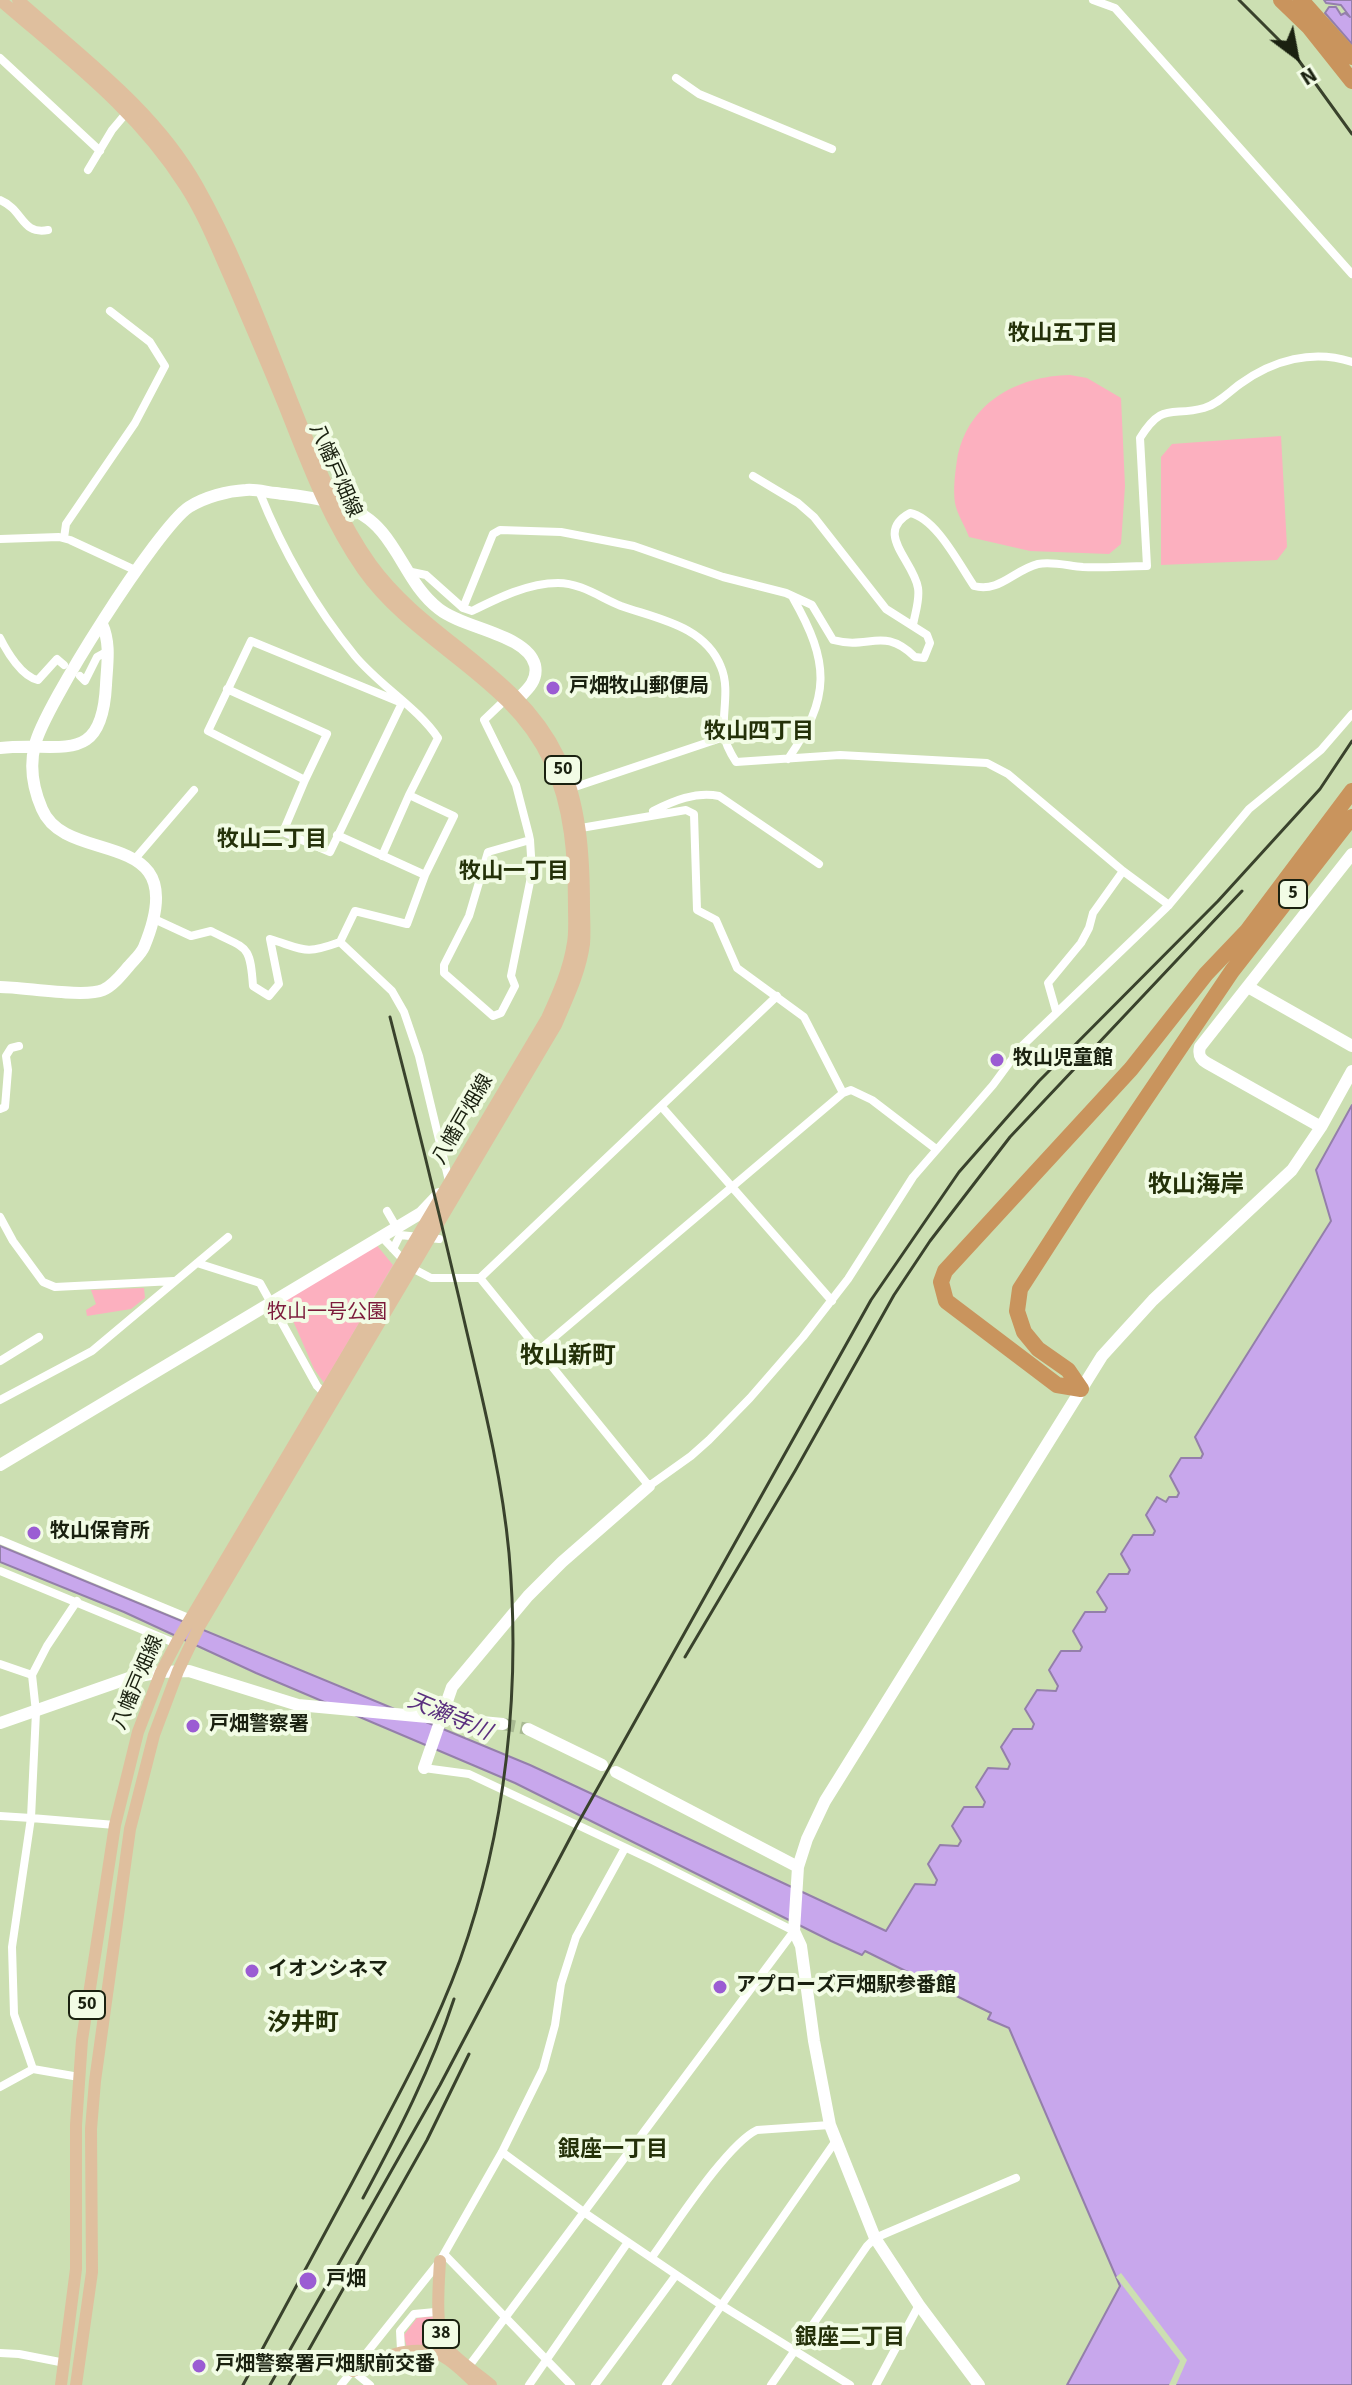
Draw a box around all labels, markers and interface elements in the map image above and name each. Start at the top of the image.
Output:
north arrow [1256,16,1336,96]
text: N [1294,59,1323,94]
district label: 牧山五丁目 [1008,322,1118,348]
street label: 八幡戸畑線 [303,420,365,522]
place label: 戸畑牧山郵便局 [569,676,709,700]
marker: 戸畑牧山郵便局 [544,679,562,697]
district label: 牧山四丁目 [704,720,814,746]
road number: 50 [545,756,581,784]
district label: 牧山二丁目 [217,828,327,854]
district label: 牧山一丁目 [459,860,569,886]
road number: 5 [1279,880,1307,908]
place label: 牧山児童館 [1013,1048,1113,1072]
marker: 牧山児童館 [988,1051,1006,1069]
street label: 八幡戸畑線 [429,1071,499,1169]
district label: 牧山海岸 [1148,1173,1244,1201]
park label: 牧山一号公園 [267,1302,387,1326]
district label: 牧山新町 [520,1344,616,1372]
place label: 牧山保育所 [50,1521,150,1545]
marker: 牧山保育所 [25,1524,43,1542]
street label: 八幡戸畑線 [108,1632,170,1734]
water label: 天瀬寺川 [403,1689,495,1747]
place label: 戸畑警察署 [209,1714,309,1738]
marker: 戸畑警察署 [184,1717,202,1735]
place label: イオンシネマ [268,1959,388,1983]
marker: イオンシネマ [243,1962,261,1980]
place label: アプローズ戸畑駅参番館 [736,1975,956,1999]
marker: アプローズ戸畑駅参番館 [711,1978,729,1996]
road number: 50 [69,1991,105,2019]
district label: 汐井町 [267,2011,339,2039]
district label: 銀座一丁目 [558,2138,668,2164]
place label: 戸畑 [326,2269,366,2293]
marker: 戸畑 [297,2270,319,2292]
road number: 38 [423,2320,459,2348]
district label: 銀座二丁目 [795,2326,905,2352]
place label: 戸畑警察署戸畑駅前交番 [215,2354,435,2378]
marker: 戸畑警察署戸畑駅前交番 [190,2357,208,2375]

